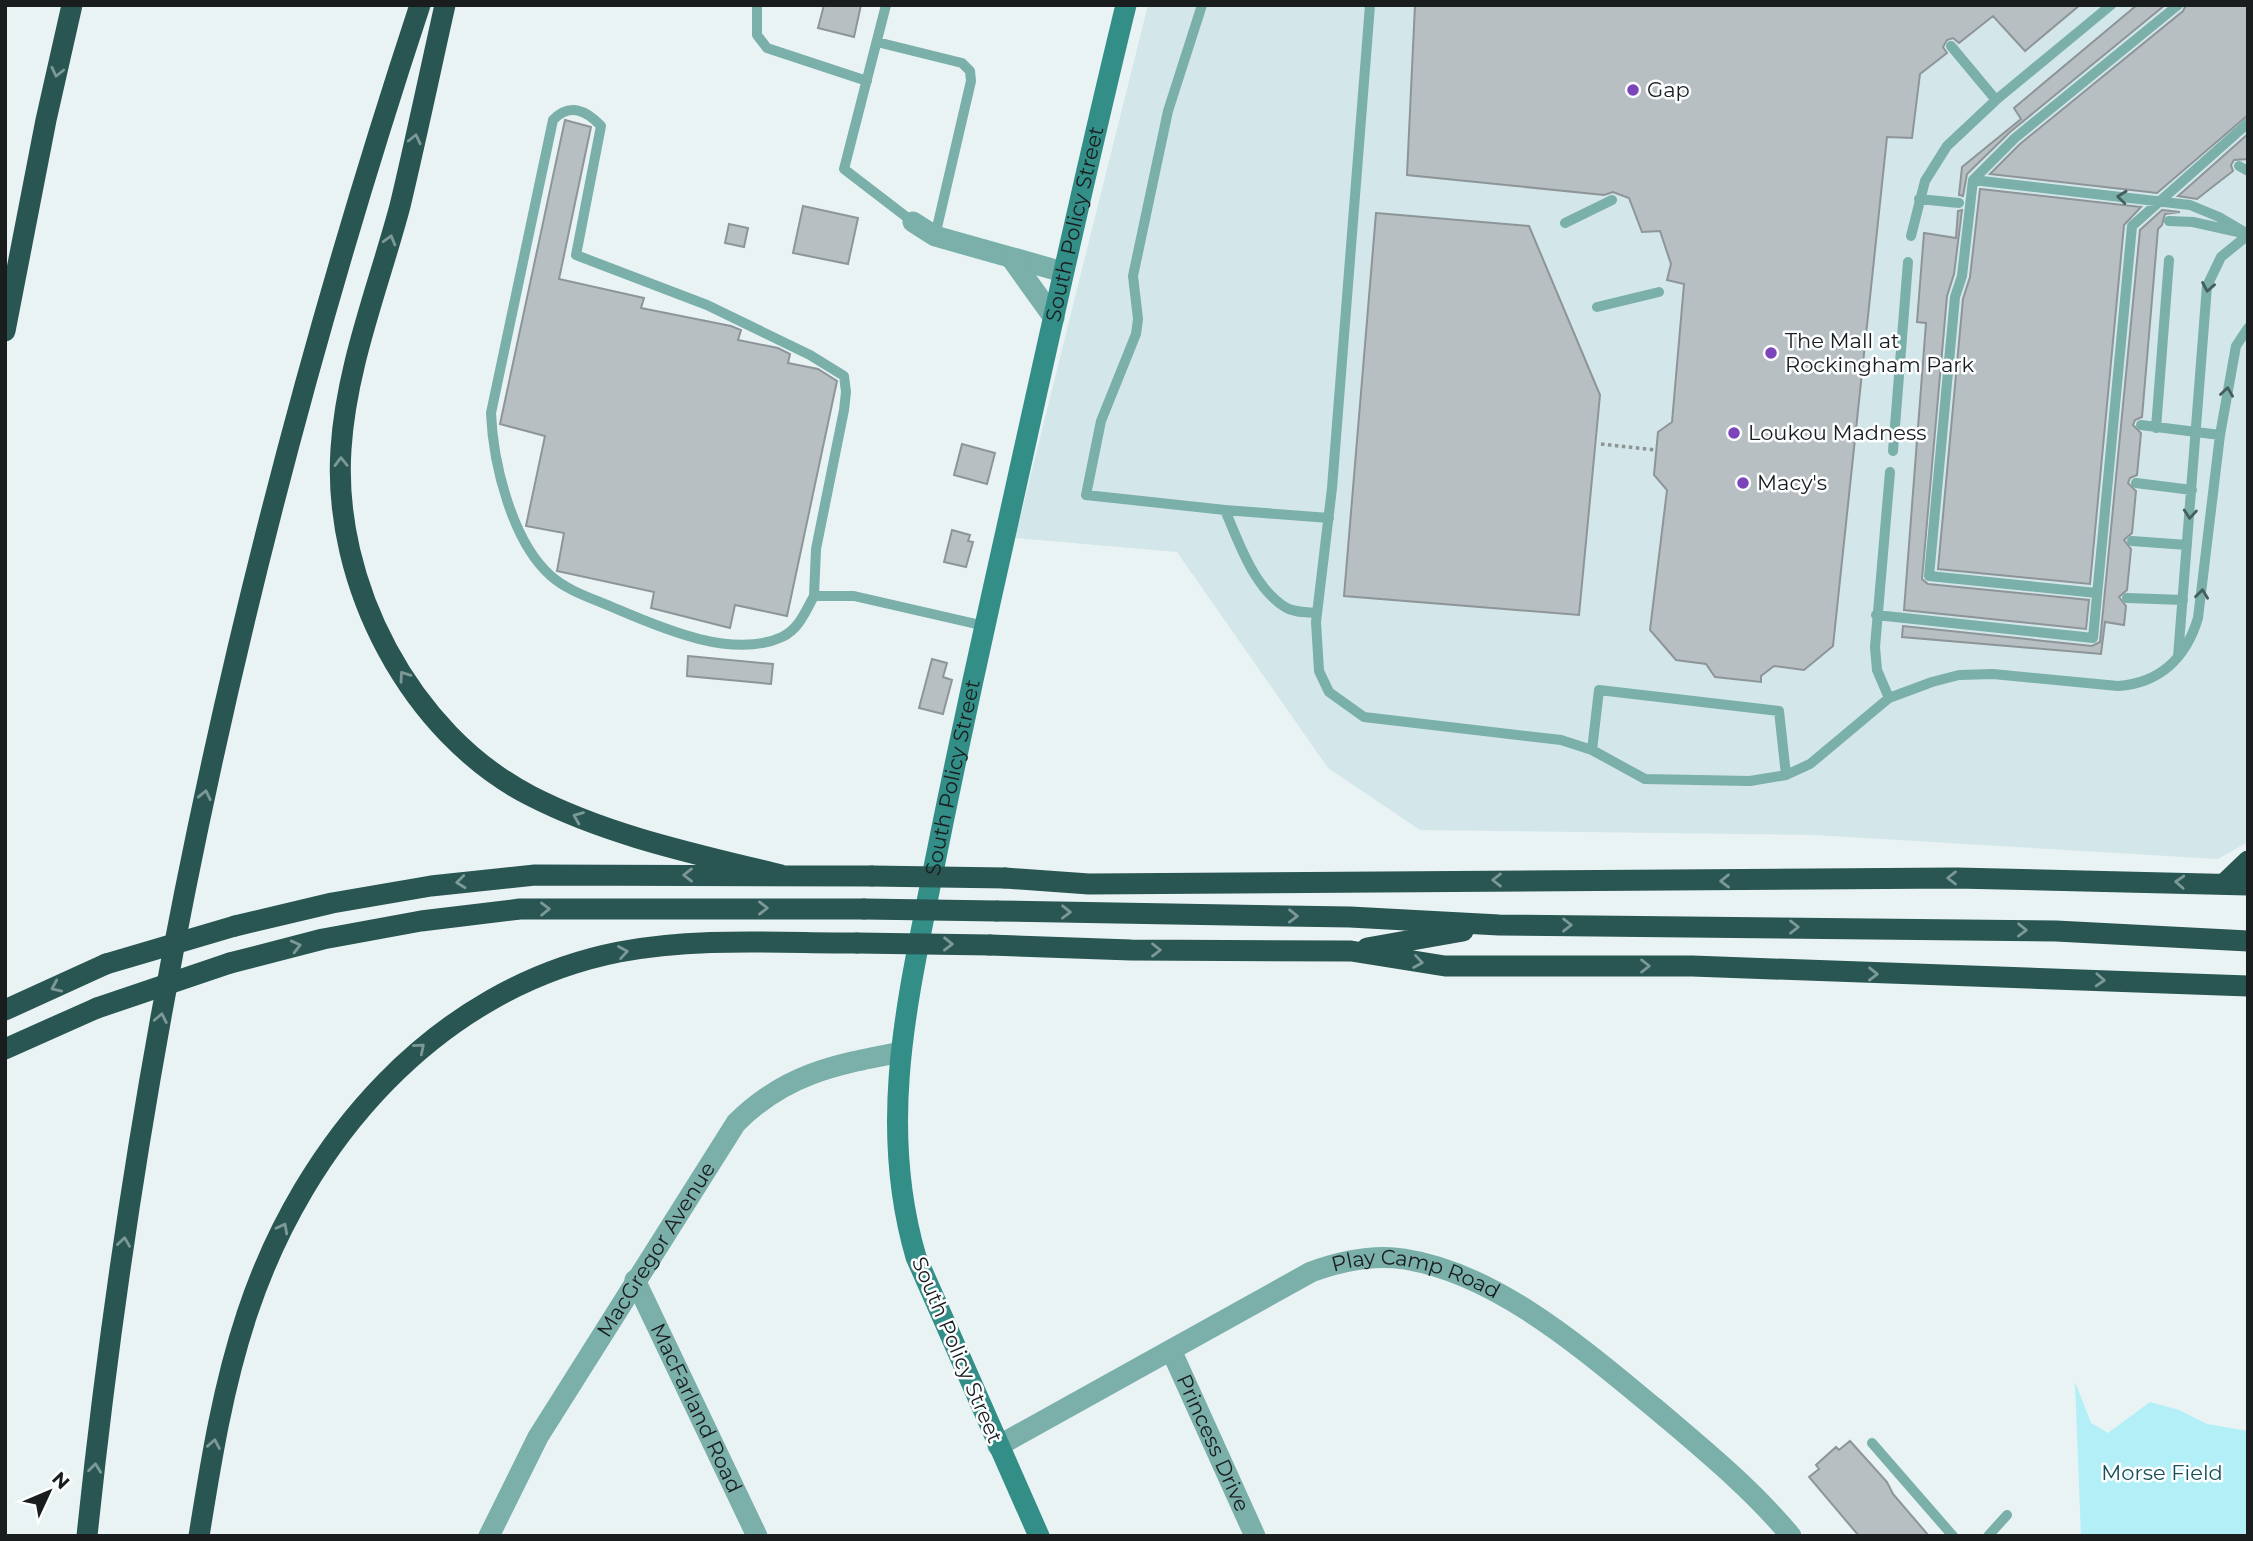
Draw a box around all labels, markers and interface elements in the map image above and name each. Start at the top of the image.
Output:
one-way arrow [51,66,65,78]
place label: Gap [1647,77,1690,102]
marker: Gap [1625,82,1641,98]
street label: South Policy Street [1040,124,1109,324]
one-way arrow [406,133,421,145]
one-way arrow [2116,190,2127,205]
one-way arrow [381,234,396,246]
one-way arrow [2201,281,2216,293]
place label: The Mall at Rockingham Park [1785,328,1975,377]
marker: The Mall at Rockingham Park [1763,345,1779,361]
one-way arrow [2219,386,2234,398]
place label: Loukou Madness [1748,420,1926,445]
marker: Loukou Madness [1726,425,1742,441]
one-way arrow [333,456,349,466]
place label: Macy's [1757,470,1827,495]
marker: Macy's [1735,475,1751,491]
one-way arrow [2183,508,2198,519]
one-way arrow [2194,589,2209,600]
one-way arrow [399,671,412,684]
street label: South Policy Street [920,677,985,878]
one-way arrow [196,789,211,801]
one-way arrow [572,811,584,825]
one-way arrow [682,867,693,883]
one-way arrow [1946,870,1957,886]
one-way arrow [1491,872,1502,888]
one-way arrow [1719,873,1729,889]
one-way arrow [455,875,467,890]
one-way arrow [2174,875,2185,890]
one-way arrow [758,900,769,916]
one-way arrow [540,901,551,917]
one-way arrow [1061,904,1071,920]
one-way arrow [1288,908,1299,923]
one-way arrow [1562,918,1573,933]
one-way arrow [1790,919,1800,935]
one-way arrow [2017,922,2028,938]
one-way arrow [942,937,953,952]
one-way arrow [290,940,302,954]
one-way arrow [1151,942,1162,958]
one-way arrow [617,945,629,960]
one-way arrow [1412,954,1424,969]
one-way arrow [1641,958,1651,974]
one-way arrow [1867,966,1878,981]
one-way arrow [2095,972,2106,987]
one-way arrow [51,979,63,993]
one-way arrow [153,1012,168,1024]
one-way arrow [413,1044,425,1057]
street label: MacGregor Avenue [591,1157,720,1342]
one-way arrow [275,1223,288,1235]
one-way arrow [117,1236,132,1248]
street label: Play Camp Road [1329,1244,1504,1304]
street label: South Policy Street [907,1253,1008,1447]
street label: MacFarland Road [646,1319,748,1497]
street label: Princess Drive [1172,1370,1255,1515]
one-way arrow [206,1438,221,1450]
north arrow [14,1457,84,1527]
park label: Morse Field [2101,1460,2223,1485]
one-way arrow [87,1462,102,1474]
text: N [47,1467,74,1494]

